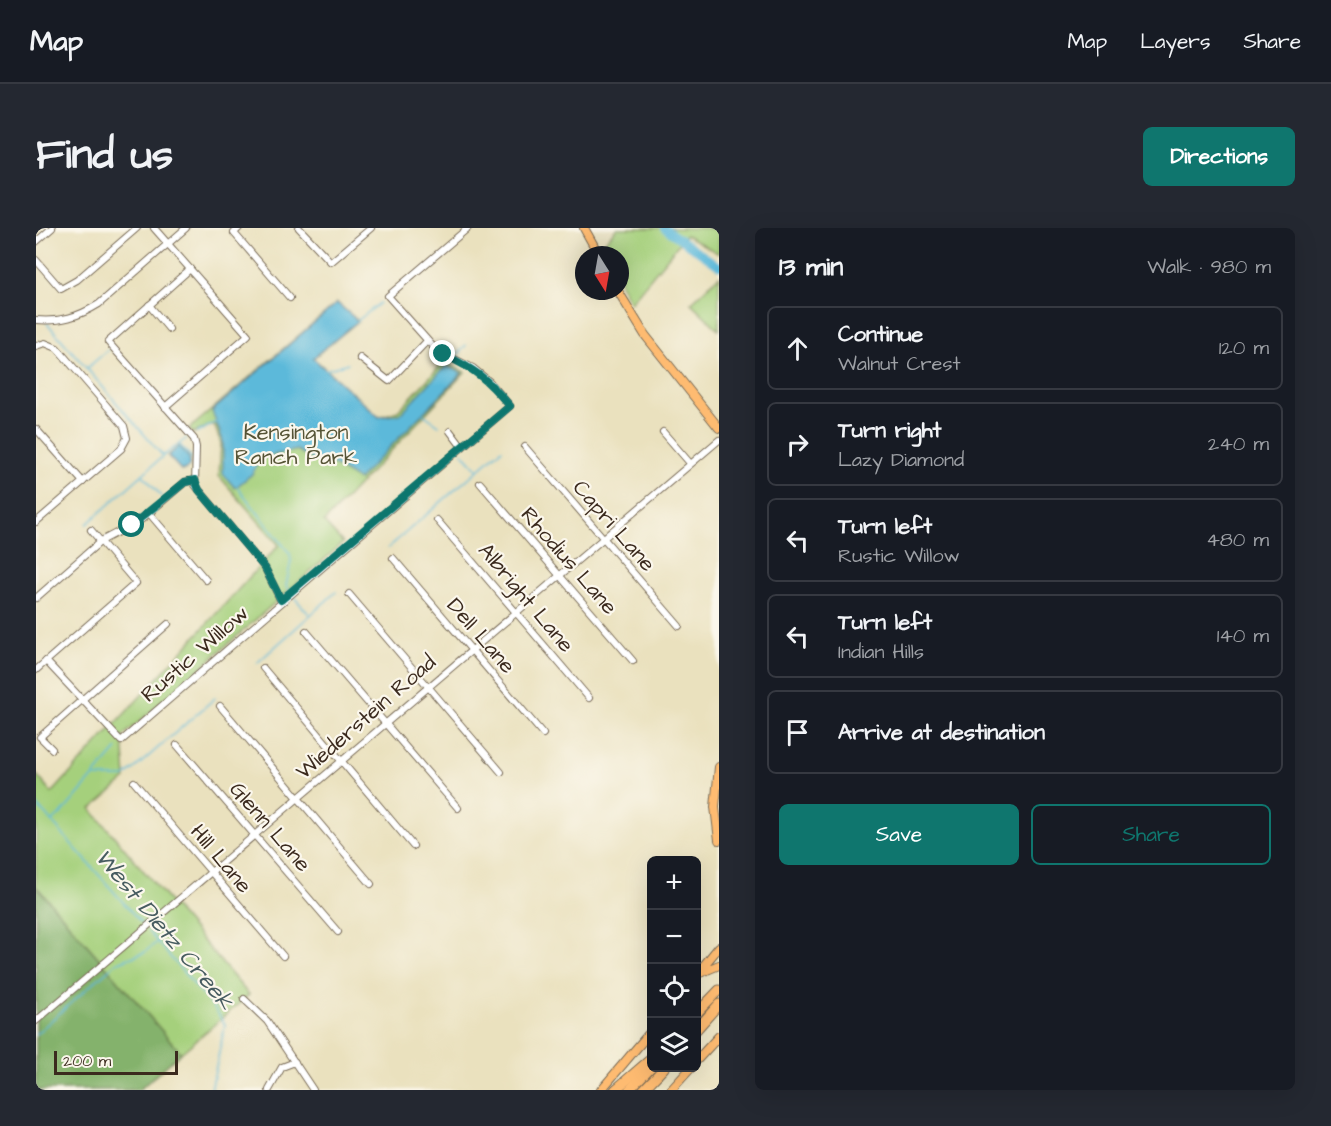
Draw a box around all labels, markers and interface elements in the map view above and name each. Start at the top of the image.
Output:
text: Map [30,22,83,61]
text: Map [1067,27,1107,56]
text: Layers [1140,27,1210,56]
text: Share [1243,27,1301,56]
text: Find us [36,127,173,185]
button: Directions [1143,127,1295,186]
north arrow [575,246,629,300]
text: 13 min [779,249,843,285]
text: Walk · 980 m [1147,253,1271,281]
text: Continue [838,319,923,350]
icon: ahead [781,332,814,365]
text: 120 m [1219,334,1269,362]
route end [429,340,455,366]
text: Walnut Crest [838,350,961,378]
text: Turn right [838,415,941,446]
park label: Kensington Ranch Park [235,417,358,473]
icon: right [781,428,814,461]
text: 240 m [1208,430,1269,458]
text: Lazy Diamond [838,446,964,474]
street label: Capri Lane [565,473,663,579]
street label: Rhodius Lane [513,500,625,622]
route start [118,511,144,537]
text: Turn left [838,511,932,542]
icon: left [781,524,814,557]
text: 480 m [1206,526,1269,554]
street label: Albright Lane [470,536,581,660]
text: Rustic Willow [838,542,960,570]
street label: Dell Lane [439,591,523,681]
street label: Rustic Willow [134,598,256,710]
text: Turn left [838,607,932,638]
icon: left [781,620,814,653]
text: 140 m [1217,622,1269,650]
text: Indian Hills [838,638,924,666]
street label: Wiederstein Road [289,647,443,787]
icon: arrive [781,716,814,749]
text: Arrive at destination [838,717,1045,748]
street label: Glenn Lane [222,775,318,879]
button: Save [779,804,1019,865]
button: Share [1031,804,1271,865]
street label: Hill Lane [183,818,259,900]
water label: West Dietz Creek [87,842,243,1019]
map controls [647,856,701,1072]
button: + [647,856,701,910]
button: − [647,910,701,964]
button: locate [647,964,701,1018]
button: layers [647,1018,701,1072]
scale bar [54,1048,178,1076]
text: 200 m [63,1050,111,1072]

